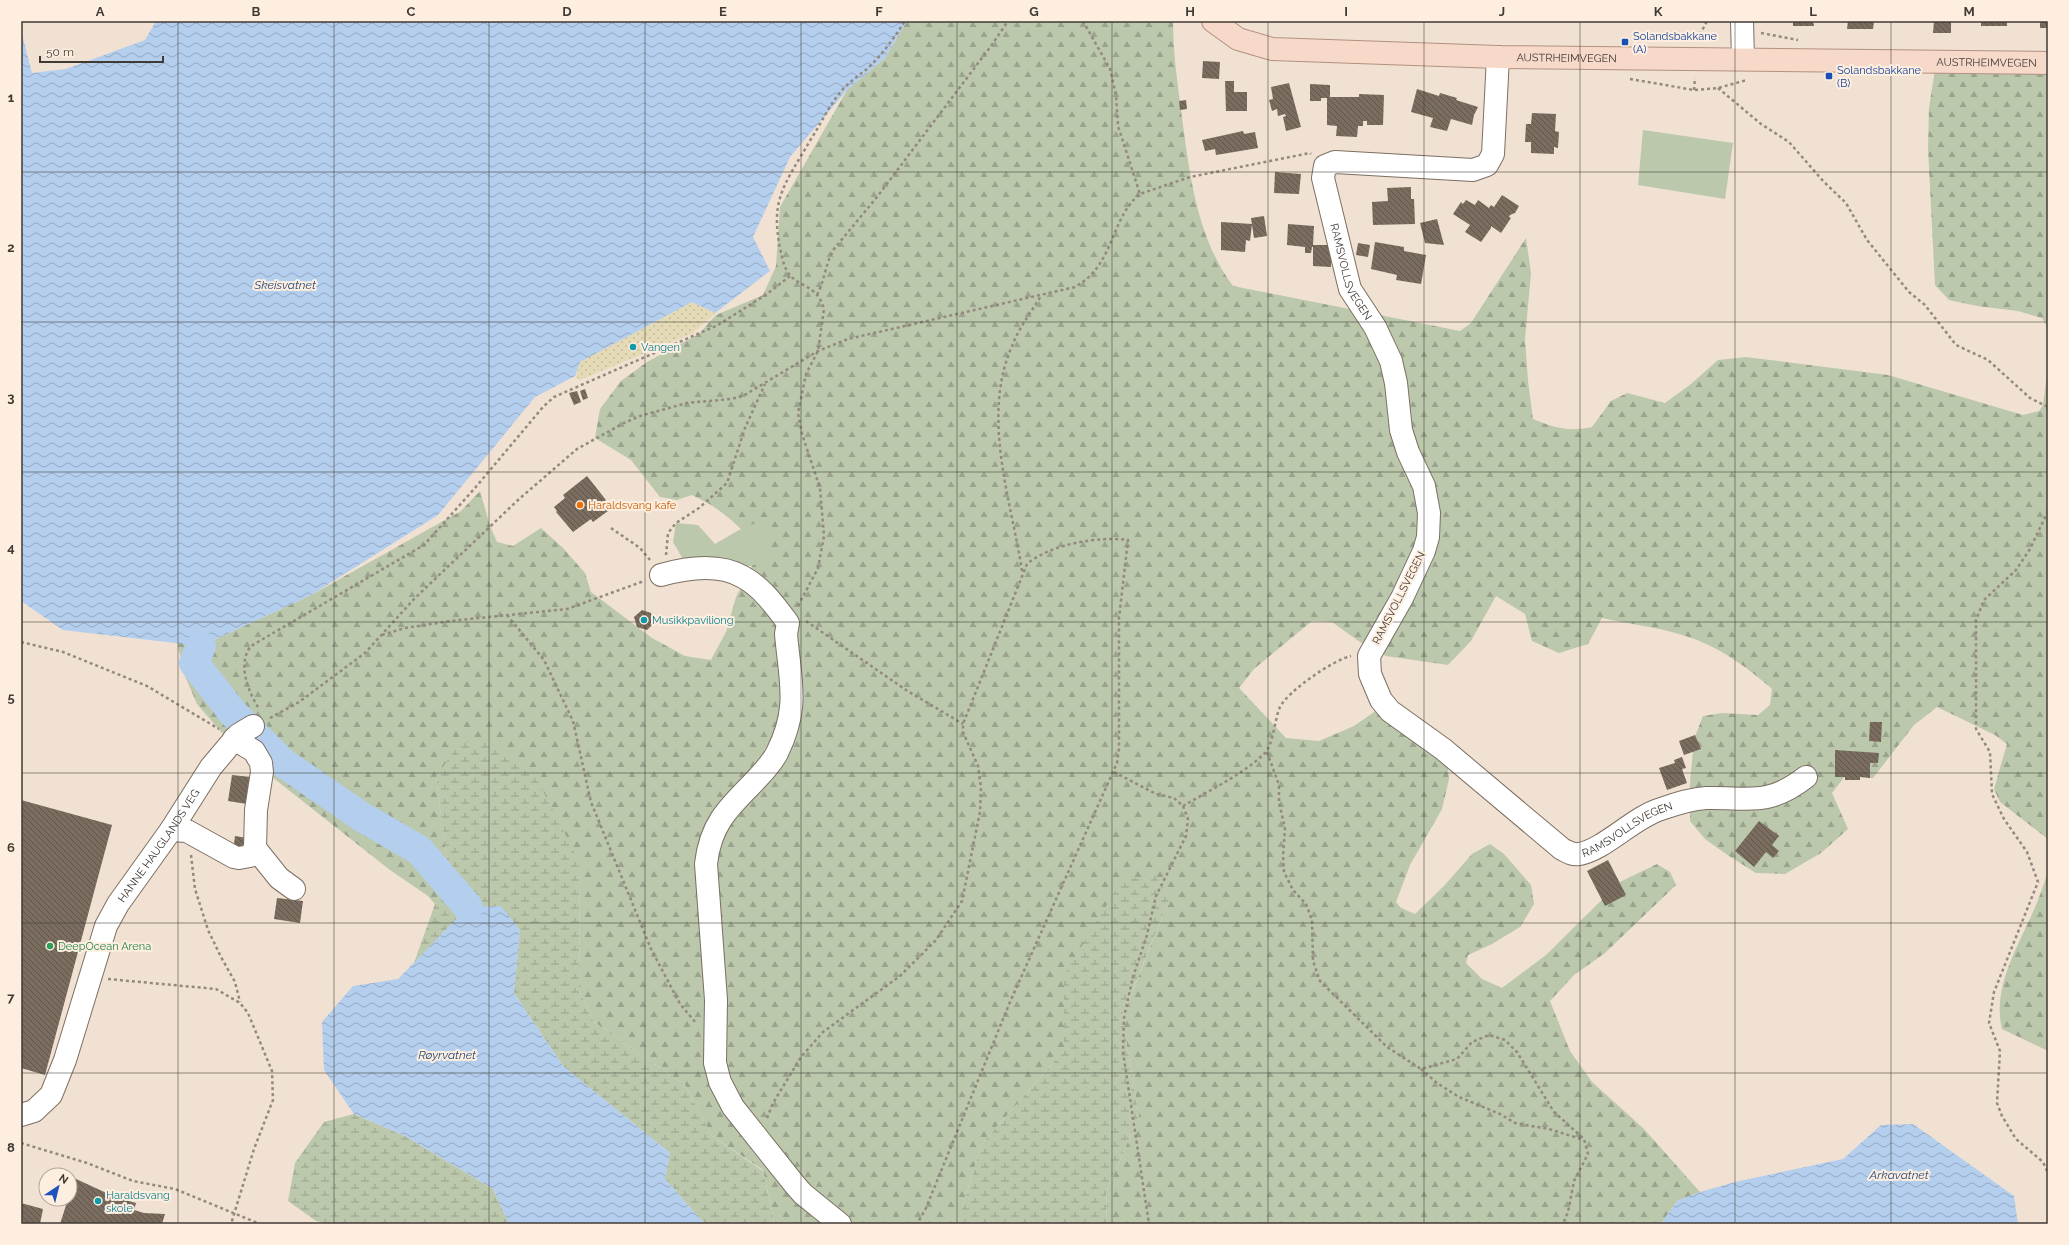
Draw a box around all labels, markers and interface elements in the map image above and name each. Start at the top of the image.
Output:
text: A [96,4,105,19]
text: B [252,4,261,19]
text: C [407,4,416,19]
text: D [562,4,572,19]
text: E [719,4,727,19]
text: F [875,4,883,19]
text: G [1029,4,1039,19]
text: H [1185,4,1195,19]
text: I [1344,4,1348,19]
text: J [1499,4,1505,19]
text: K [1654,4,1663,19]
text: L [1809,4,1817,19]
text: M [1963,4,1975,19]
place label: Solandsbakkane (A) [1633,30,1718,56]
marker: Solandsbakkane (A) [1620,37,1630,47]
scale bar [40,38,163,64]
text: 50 m [46,45,74,59]
street label: AUSTRHEIMVEGEN [1516,51,1617,65]
street label: AUSTRHEIMVEGEN [1936,55,2037,69]
place label: Solandsbakkane (B) [1837,64,1922,90]
marker: Solandsbakkane (B) [1824,71,1834,81]
text: 1 [8,90,15,105]
street label: RAMSVOLLSVEGEN [1328,222,1375,322]
text: 2 [7,240,15,255]
water label: Skeisvatnet [253,278,316,292]
place label: Vangen [641,341,680,354]
marker: Vangen [628,342,638,352]
text: 3 [7,390,15,405]
place label: Haraldsvang kafe [588,499,677,512]
marker: Haraldsvang kafe [575,500,585,510]
text: 4 [7,540,15,555]
street label: RAMSVOLLSVEGEN [1370,549,1428,647]
place label: Musikkpaviliong [652,614,734,627]
marker: Musikkpaviliong [639,615,649,625]
text: 5 [7,690,15,705]
street label: HANNE HAUGLANDS VEG [115,786,202,905]
street label: RAMSVOLLSVEGEN [1580,799,1674,860]
text: 6 [7,840,15,855]
place label: DeepOcean Arena [58,940,151,953]
marker: DeepOcean Arena [45,941,55,951]
text: 7 [7,990,15,1005]
water label: Røyrvatnet [418,1048,476,1062]
text: 8 [7,1140,15,1155]
north arrow [38,1167,78,1207]
water label: Arkavatnet [1868,1168,1929,1182]
text: N [56,1171,71,1187]
place label: Haraldsvang skole [106,1189,170,1215]
marker: Haraldsvang skole [93,1196,103,1206]

